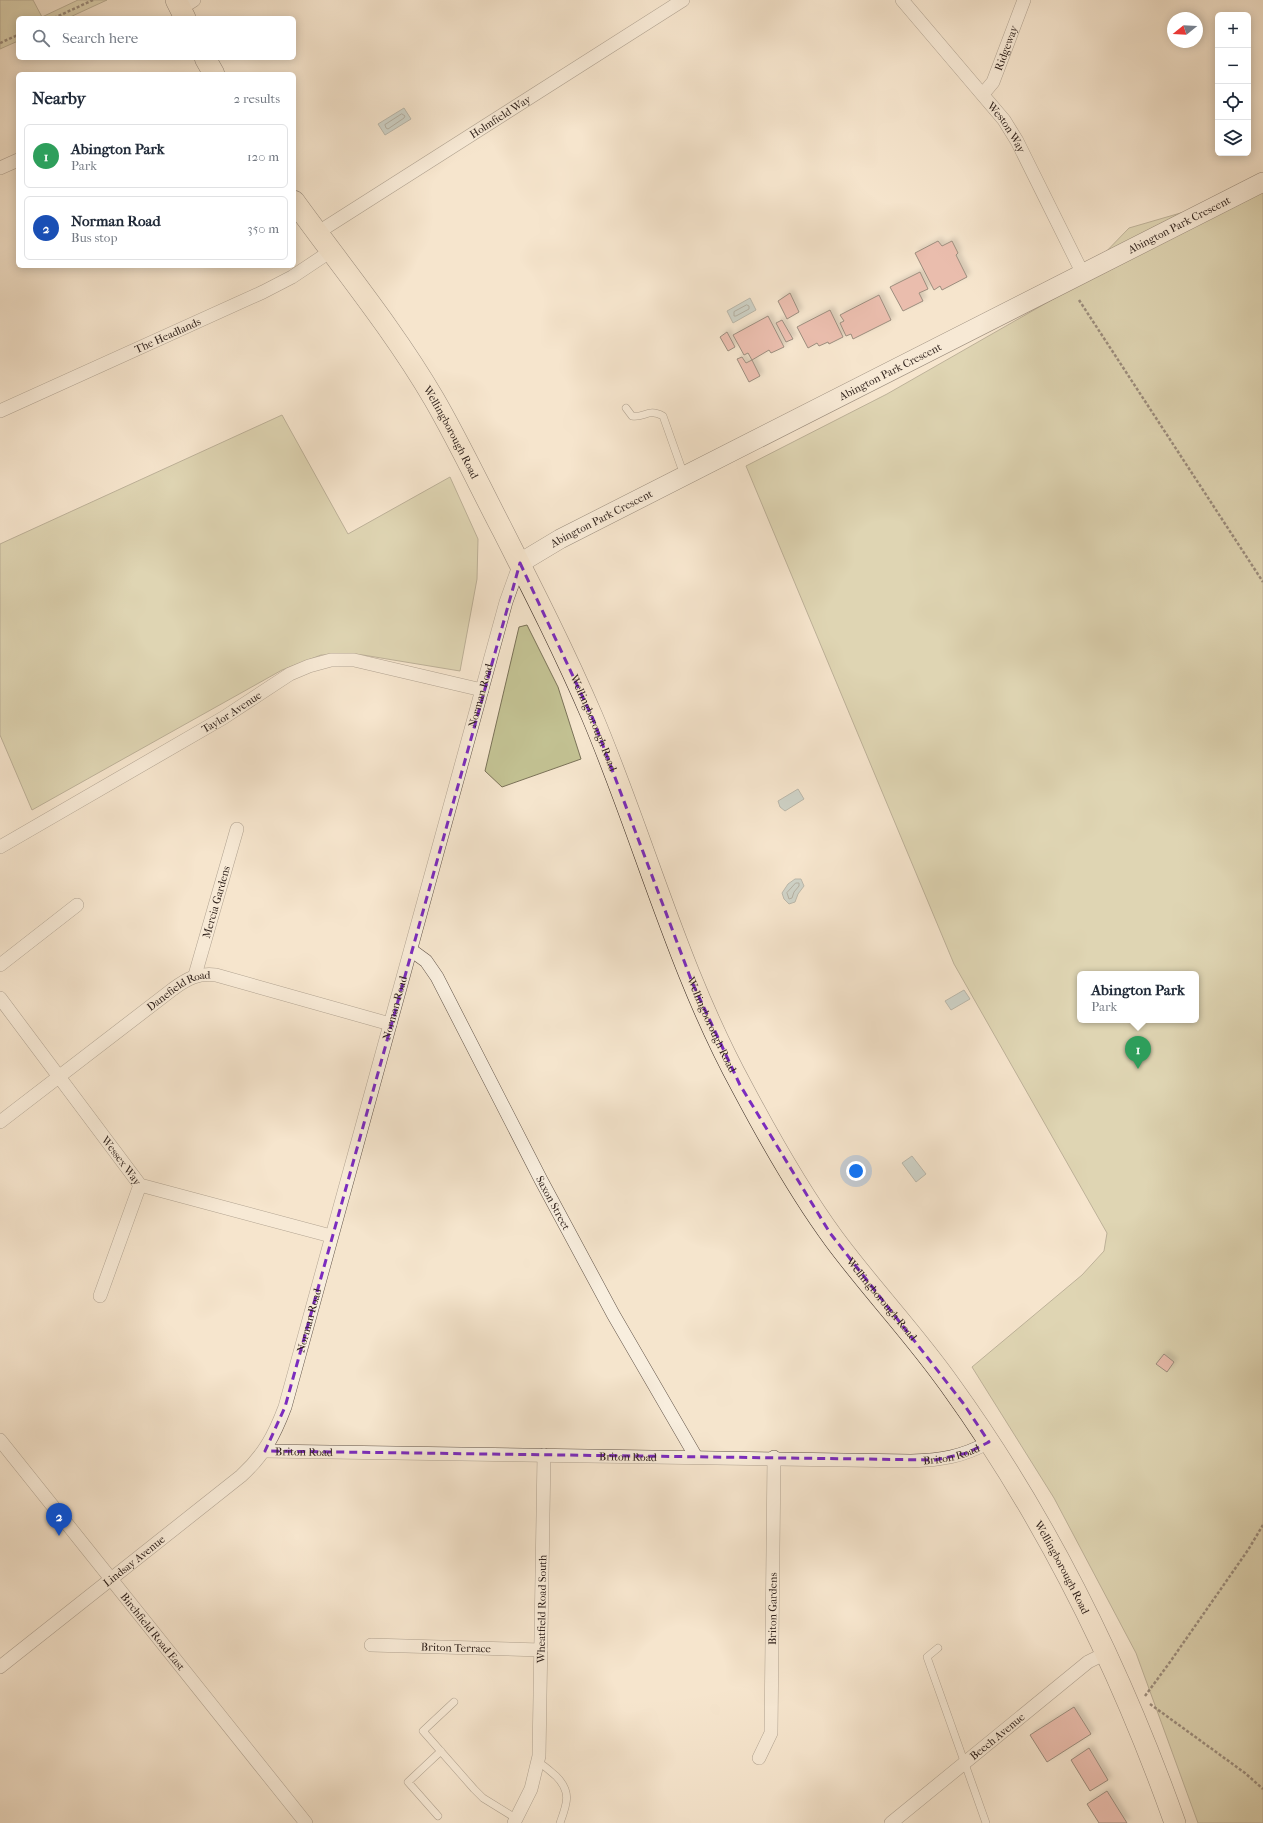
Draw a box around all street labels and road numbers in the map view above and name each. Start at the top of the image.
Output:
street label: Ridgeway [992,23,1021,73]
street label: Holmfield Way [467,92,534,141]
street label: Weston Way [984,99,1028,156]
street label: Abington Park Crescent [1125,194,1233,257]
street label: The Headlands [133,315,203,356]
street label: Abington Park Crescent [836,340,944,404]
street label: Wellingborough Road [420,383,482,482]
street label: Abington Park Crescent [547,487,655,551]
street label: Norman Road [466,661,496,729]
street label: Wellingborough Road [567,672,620,774]
street label: Taylor Avenue [199,688,265,736]
street label: Mercia Gardens [200,864,233,940]
street label: Danefield Road [144,968,212,1014]
street label: Norman Road [380,974,410,1042]
street label: Wellingborough Road [684,974,740,1076]
street label: Wessex Way [98,1133,145,1189]
street label: Saxon Street [533,1174,573,1232]
street label: Wellingborough Road [843,1254,920,1344]
street label: Norman Road [294,1286,324,1354]
street label: Briton Road [923,1441,983,1467]
street label: Briton Road [275,1445,334,1459]
street label: Briton Road [599,1450,658,1464]
street label: Wellingborough Road [1031,1518,1092,1617]
street label: Lindsay Avenue [101,1532,168,1590]
street label: Wheatfield Road South [535,1554,549,1664]
street label: Briton Gardens [766,1572,780,1645]
street label: Birchfield Road East [118,1590,187,1673]
street label: Briton Terrace [421,1640,492,1656]
street label: Beech Avenue [967,1710,1028,1763]

